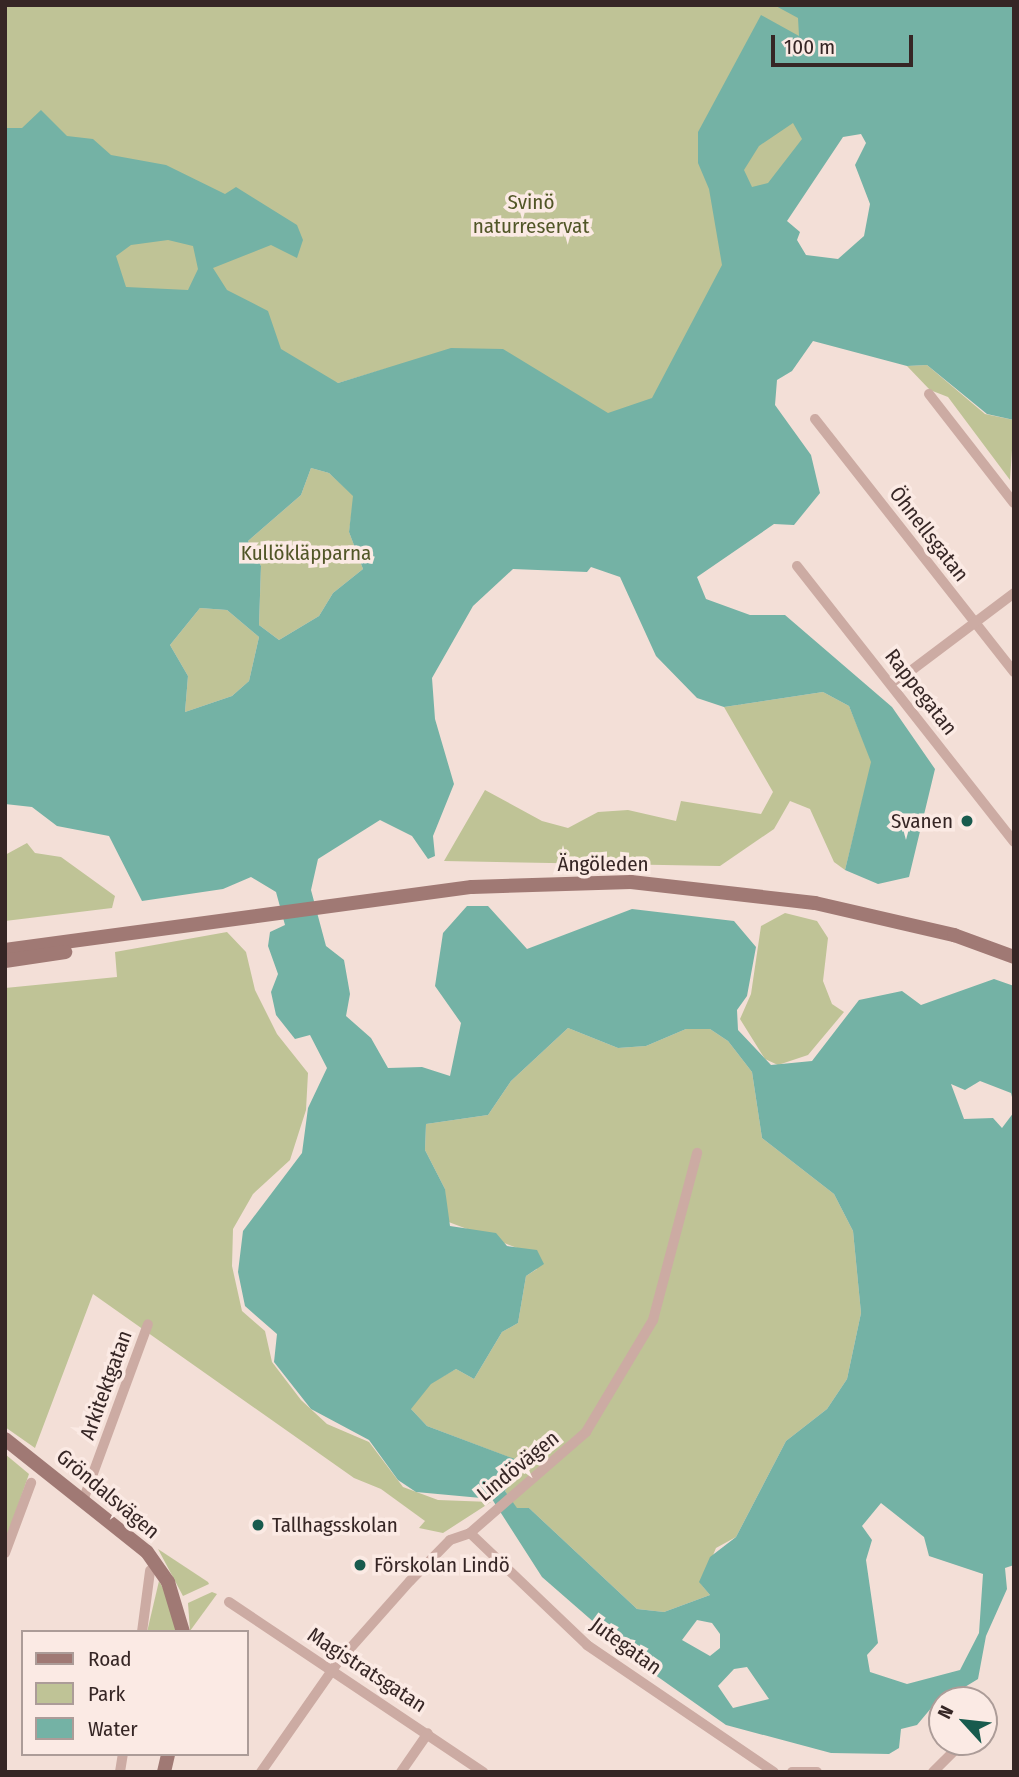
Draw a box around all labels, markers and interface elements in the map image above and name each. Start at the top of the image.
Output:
scale bar [774,21,916,65]
text: 100 m [784,34,835,60]
park label: Svinö naturreservat [473,189,589,239]
street label: Öhnellsgatan [884,481,974,587]
park label: Kullökläpparna [241,540,371,566]
street label: Rappegatan [880,644,962,740]
place label: Svanen [891,808,953,834]
marker: Svanen [959,813,975,829]
street label: Ängöleden [557,851,649,877]
street label: Arkitektgatan [75,1327,137,1443]
street label: Lindövägen [472,1425,564,1507]
street label: Gröndalsvägen [51,1444,165,1544]
place label: Tallhagsskolan [272,1512,398,1538]
marker: Tallhagsskolan [250,1517,266,1533]
place label: Förskolan Lindö [374,1552,510,1578]
marker: Förskolan Lindö [352,1557,368,1573]
street label: Jutegatan [586,1612,666,1680]
street label: Magistratsgatan [303,1622,431,1718]
legend [21,1630,248,1756]
text: Road [88,1646,132,1672]
text: Park [88,1681,125,1707]
north arrow [928,1686,998,1756]
text: N [933,1702,958,1722]
text: Water [88,1716,138,1742]

